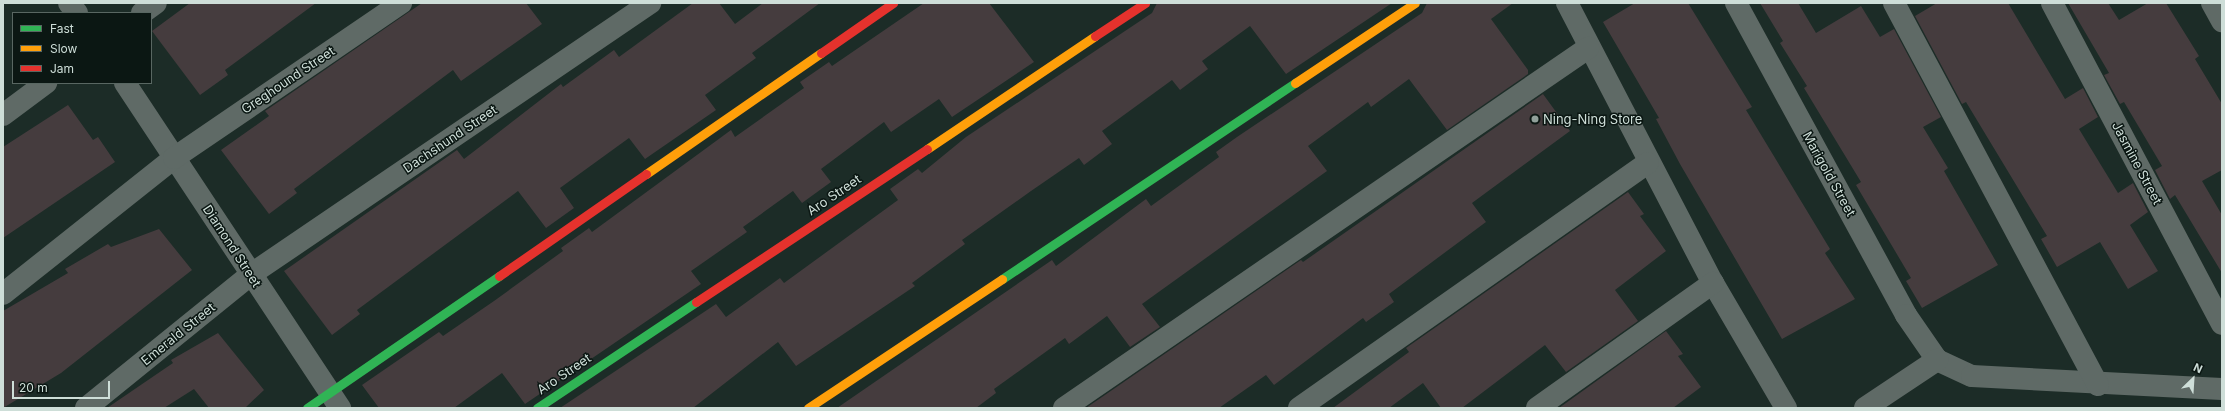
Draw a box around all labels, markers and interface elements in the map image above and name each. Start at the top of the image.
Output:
legend [12,12,152,84]
text: Fast [50,21,74,36]
text: Slow [50,41,77,56]
street label: Greghound Street [238,43,338,117]
text: Jam [50,61,74,76]
street label: Dachshund Street [400,102,500,176]
place label: Ning-Ning Store [1543,111,1642,127]
marker: Ning-Ning Store [1530,114,1540,124]
street label: Jasmine Street [2109,119,2165,207]
street label: Marigold Street [1799,129,1859,219]
street label: Aro Street [804,171,864,219]
street label: Diamond Street [200,202,264,290]
street label: Emerald Street [138,299,218,369]
street label: Aro Street [534,350,594,398]
north arrow [2173,359,2213,399]
text: N [2191,360,2205,376]
scale bar [14,373,112,399]
text: 20 m [19,380,48,395]

